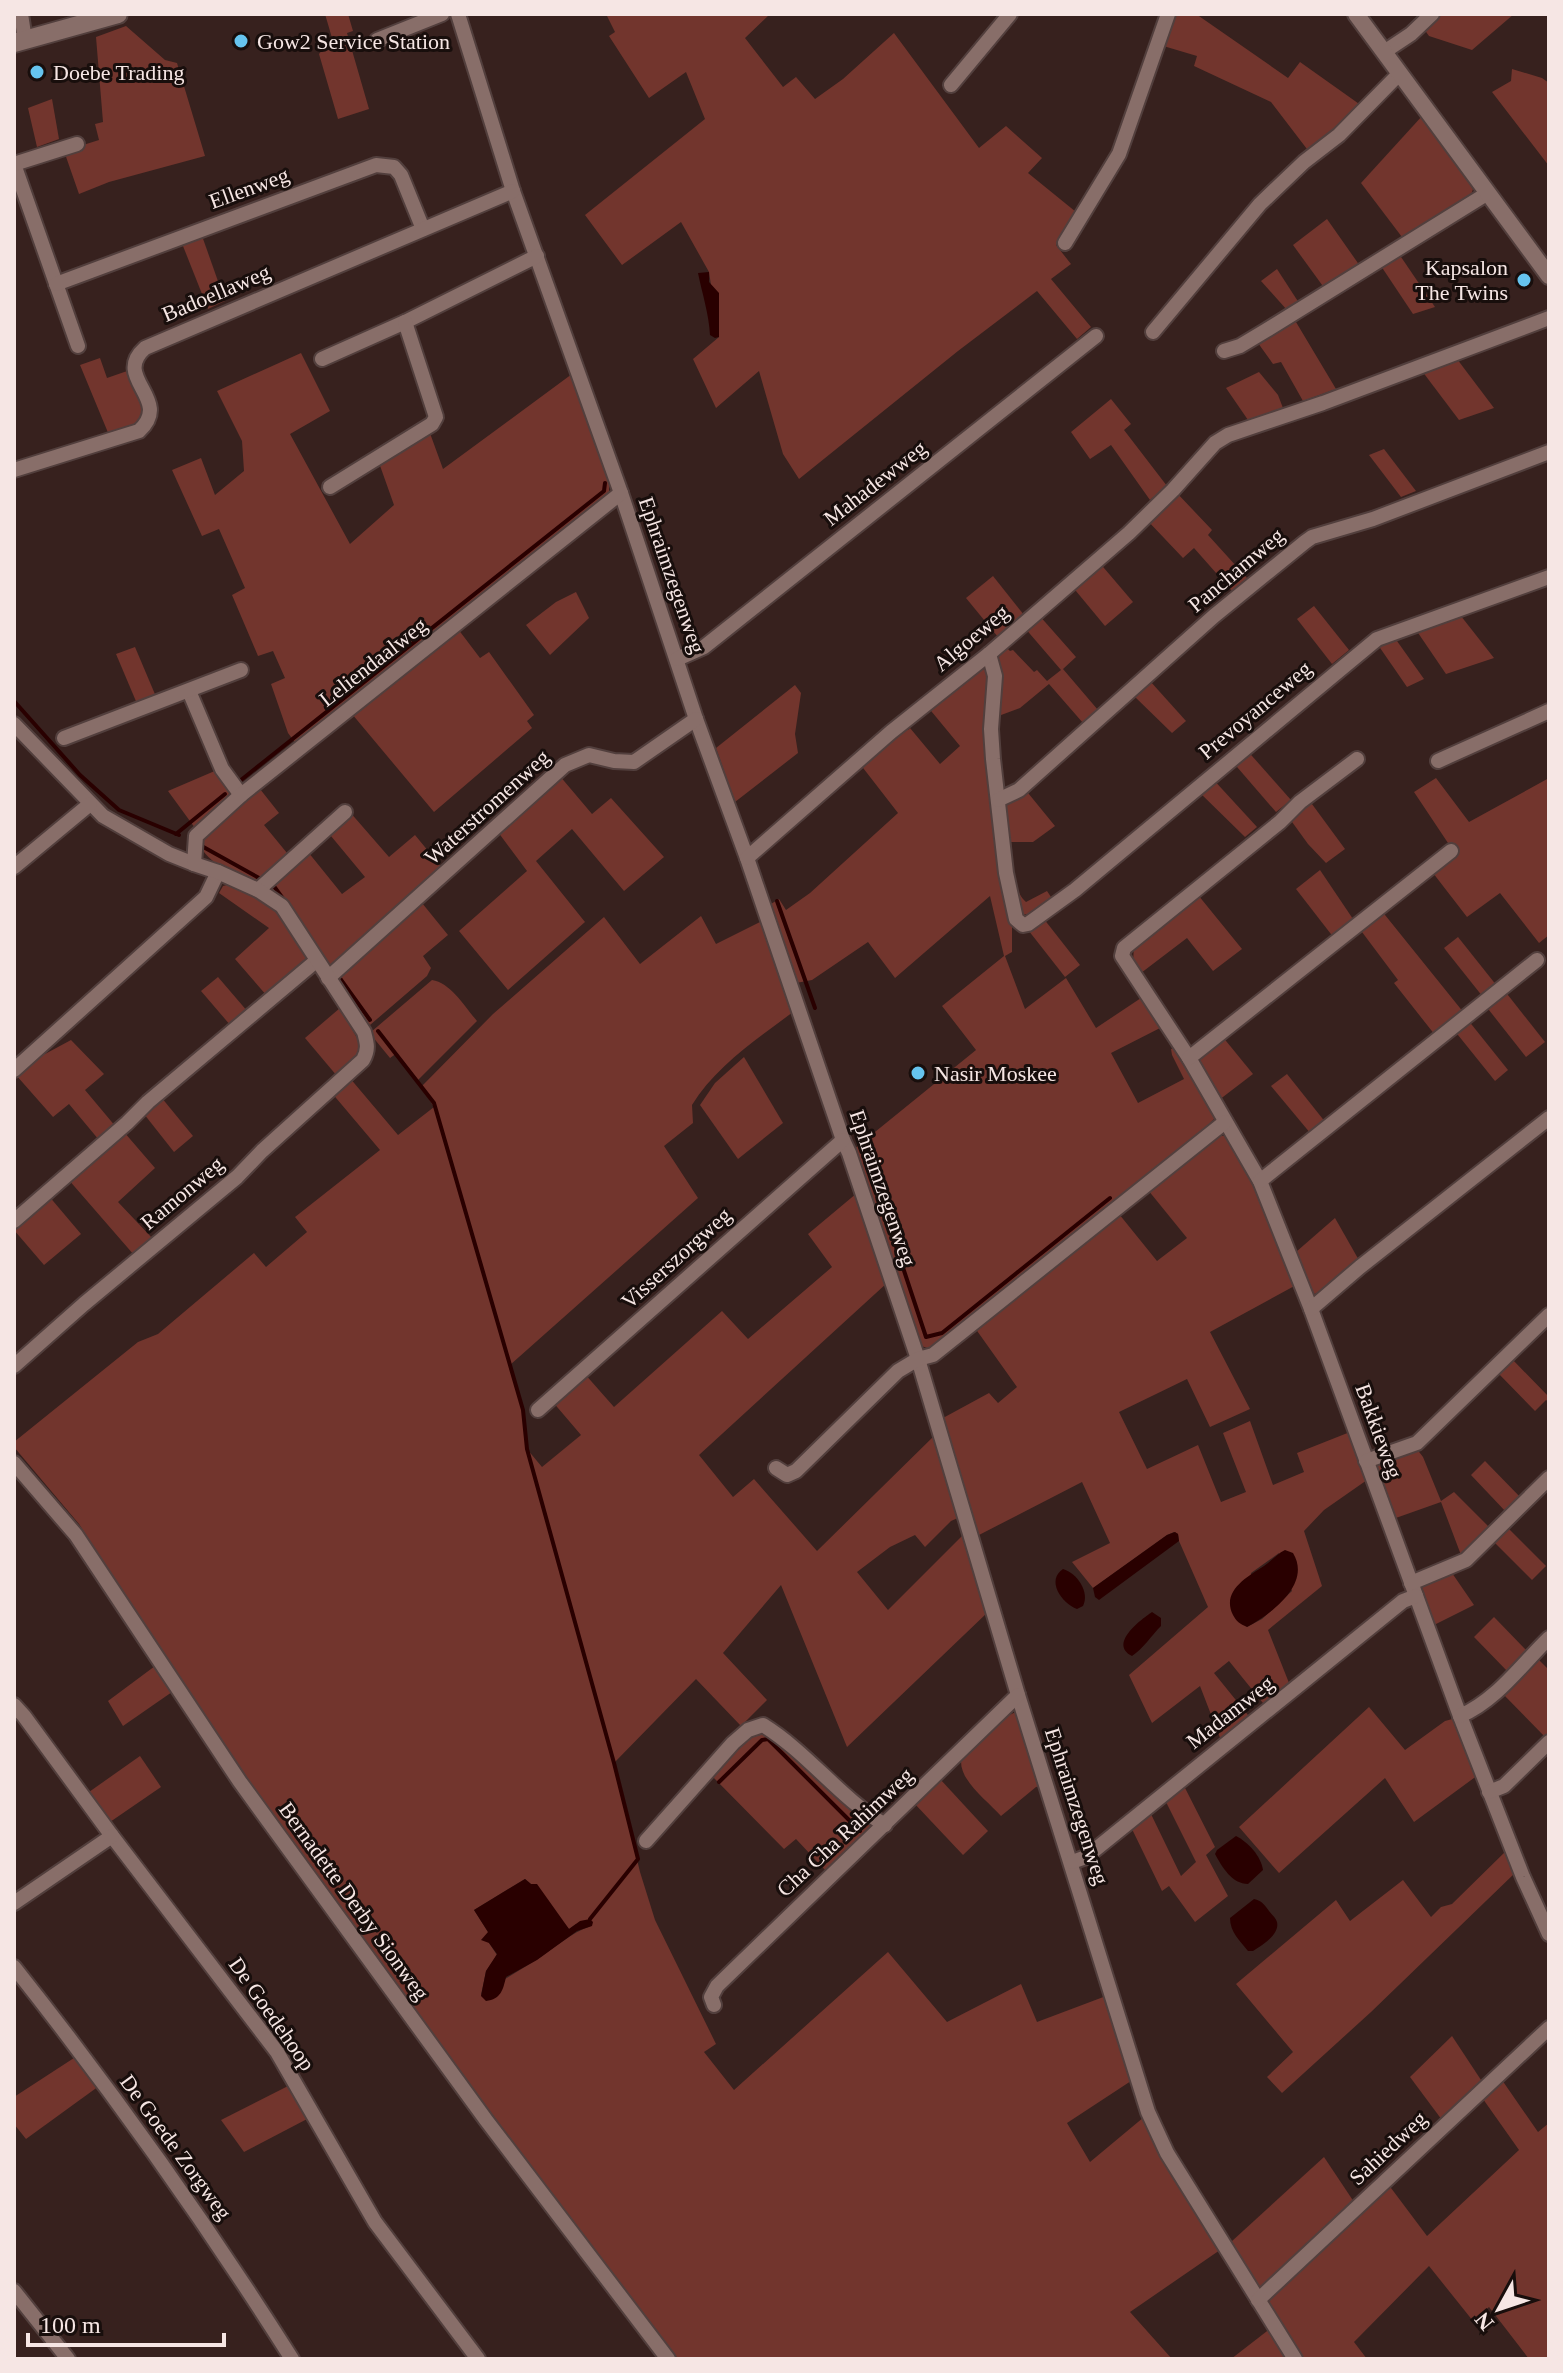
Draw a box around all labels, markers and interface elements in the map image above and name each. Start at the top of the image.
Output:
place label: Gow2 Service Station [257,29,450,54]
marker: Gow2 Service Station [232,32,250,50]
place label: Doebe Trading [53,60,184,85]
marker: Doebe Trading [28,63,46,81]
street label: Ellenweg [206,162,292,214]
place label: Kapsalon The Twins [1415,255,1508,305]
street label: Badoellaweg [158,259,274,327]
marker: Kapsalon The Twins [1515,271,1533,289]
street label: Mahadewweg [819,435,931,531]
street label: Ephraimzegenweg [634,494,710,656]
street label: Panchamweg [1183,523,1289,617]
street label: Algoeweg [928,599,1014,677]
street label: Leliendaalweg [314,612,432,712]
street label: Prevoyanceweg [1194,656,1316,764]
street label: Waterstromenweg [419,744,555,870]
place label: Nasir Moskee [934,1061,1057,1086]
marker: Nasir Moskee [909,1064,927,1082]
street label: Ephraimzegenweg [845,1107,921,1269]
street label: Ramonweg [136,1151,228,1235]
street label: Visserszorgweg [616,1202,736,1314]
street label: Bakkieweg [1350,1380,1408,1482]
street label: Madamweg [1181,1670,1279,1754]
street label: Ephraimzegenweg [1040,1724,1114,1888]
street label: Cha Cha Rahimweg [772,1762,918,1902]
street label: Bernadette Derby Sionweg [274,1797,434,2005]
street label: De Goedehoop [224,1953,320,2075]
street label: De Goede Zorgweg [115,2070,237,2224]
street label: Sahiedweg [1344,2106,1432,2190]
north arrow [1459,2269,1539,2349]
scale bar [28,2297,224,2347]
text: N [1469,2307,1499,2336]
text: 100 m [40,2312,101,2338]

